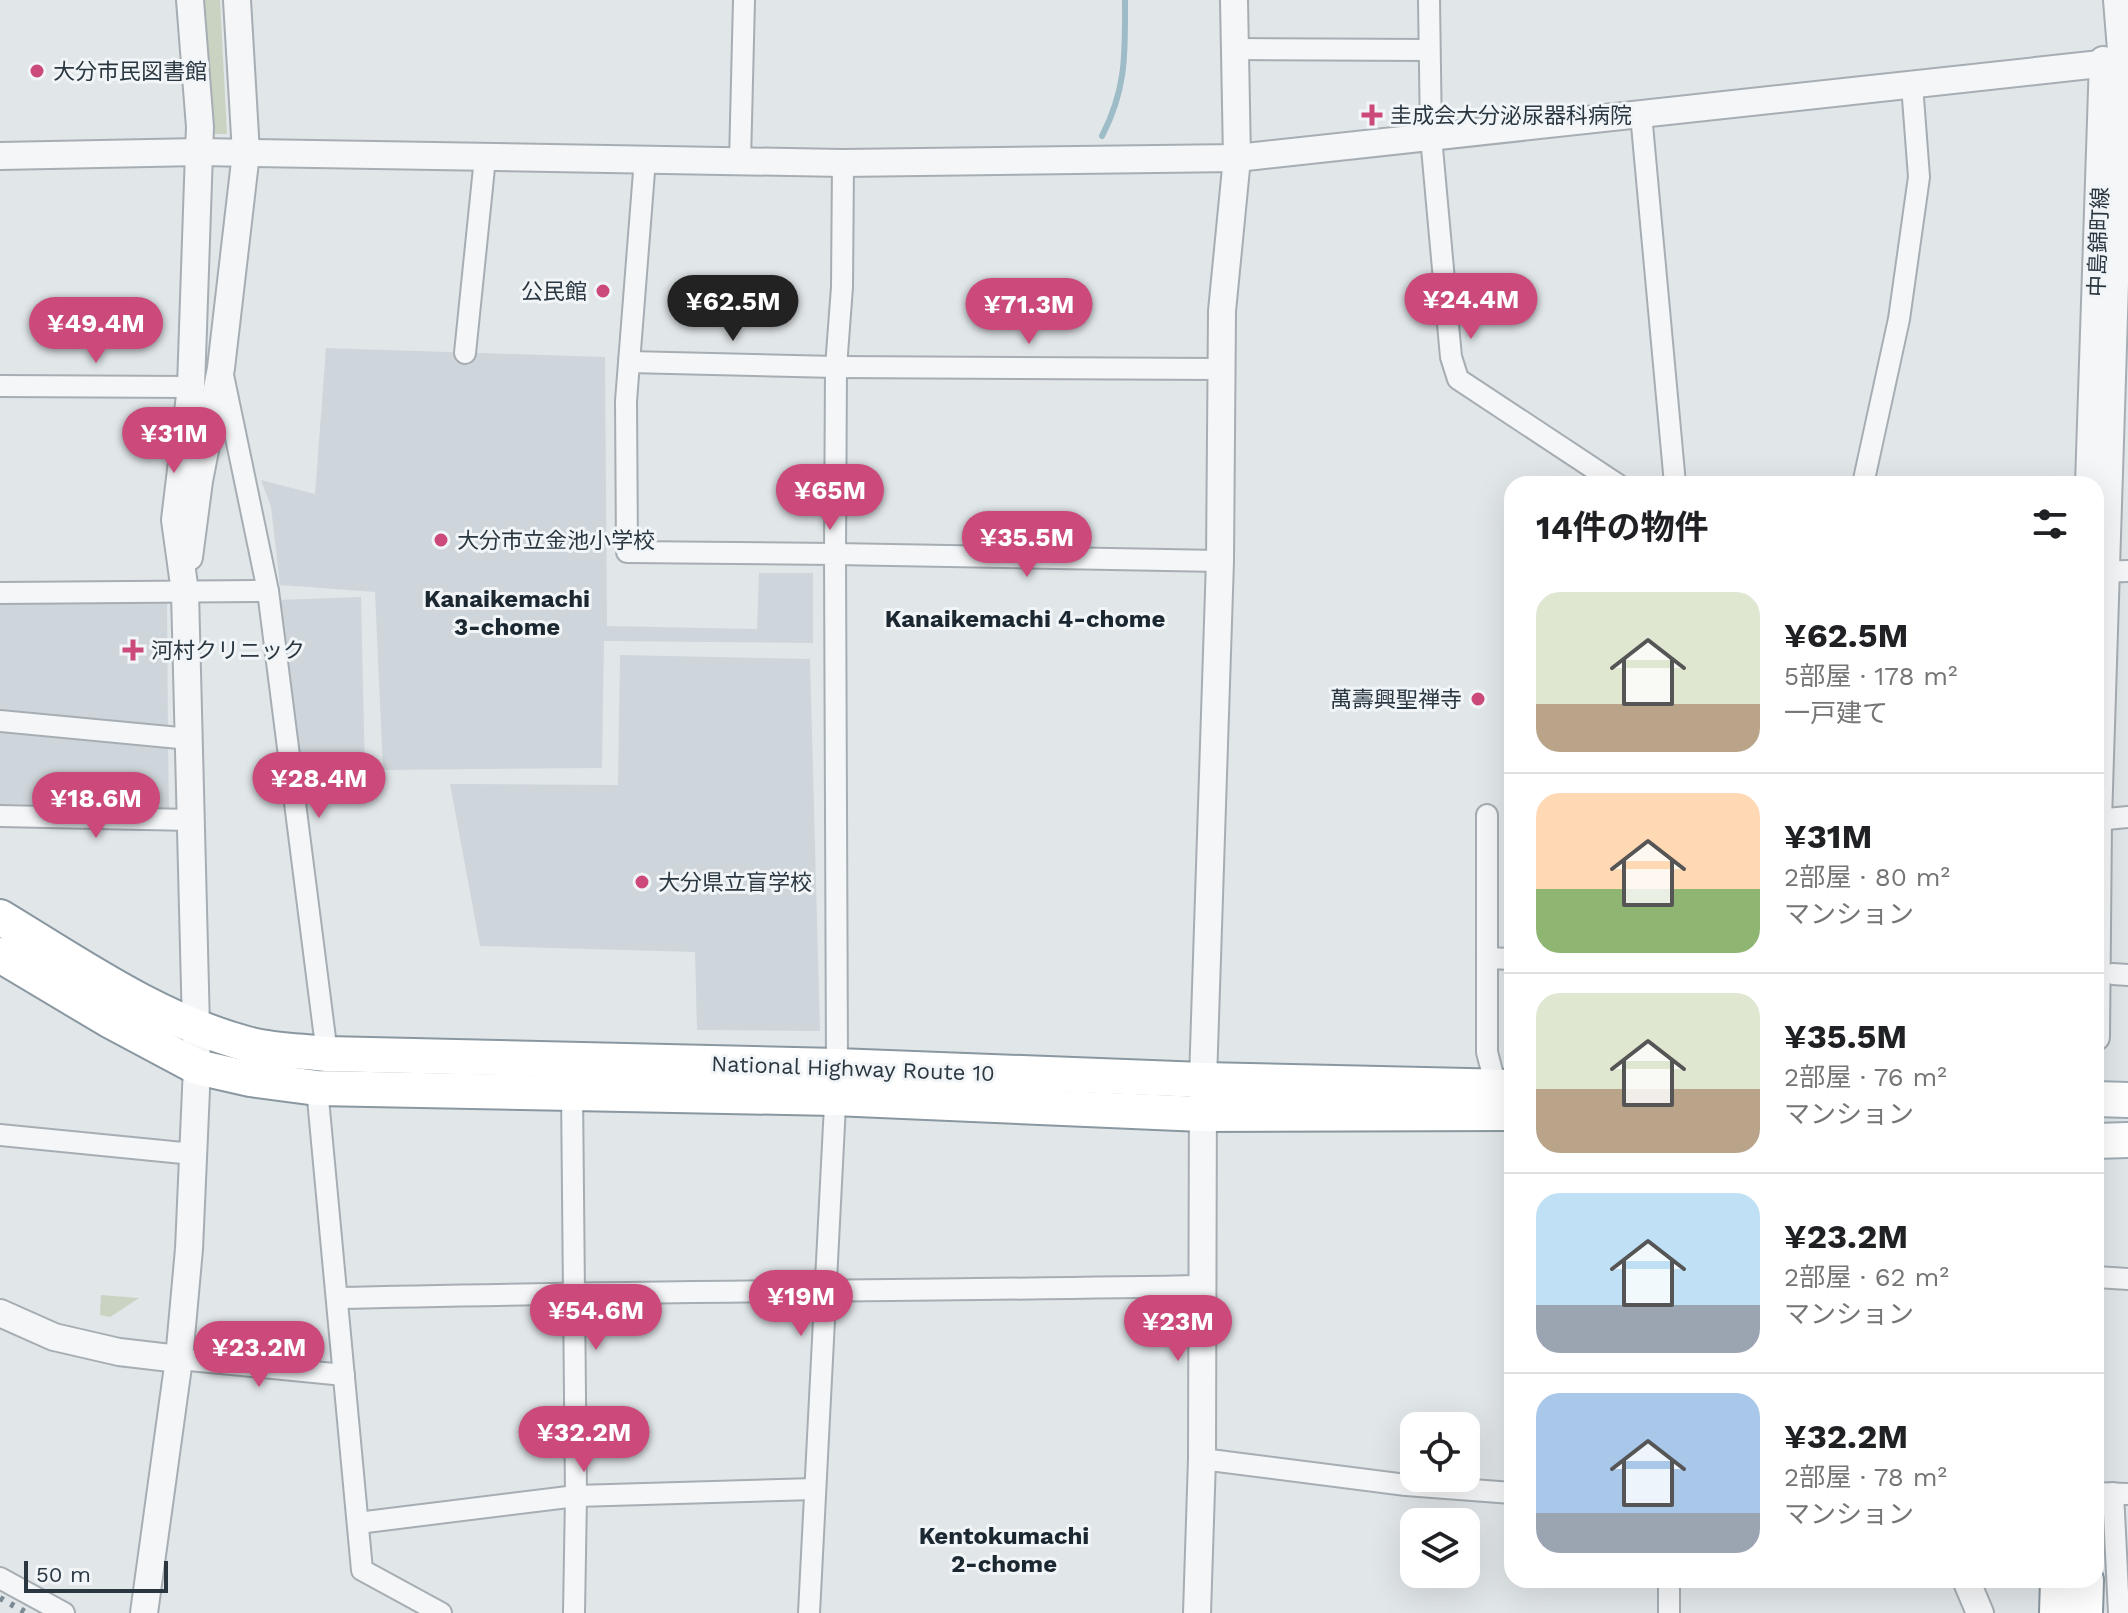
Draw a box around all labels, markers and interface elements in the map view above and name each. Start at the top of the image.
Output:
place label: 大分市民図書館 [53,59,207,84]
marker: 大分市民図書館 [28,62,46,80]
place label: 圭成会大分泌尿器科病院 [1390,103,1632,128]
marker: 圭成会大分泌尿器科病院 [1361,104,1383,126]
street label: 中島錦町線 [2084,187,2113,297]
pin: ¥24.4M [1406,273,1536,341]
pin: ¥62.5M [668,275,798,343]
pin: ¥71.3M [964,278,1094,346]
place label: 公民館 [521,279,587,304]
marker: 公民館 [594,282,612,300]
text: ¥24.4M [1422,284,1520,314]
text: ¥62.5M [685,286,781,316]
text: ¥71.3M [984,289,1074,319]
pin: ¥49.4M [31,297,161,365]
text: ¥49.4M [47,308,145,338]
pin: ¥31M [127,407,221,475]
text: ¥31M [140,418,208,448]
pin: ¥65M [783,464,877,532]
text: ¥65M [794,475,866,505]
icon: filters [2028,502,2072,546]
text: 14件の物件 [1536,507,1709,547]
pin: ¥35.5M [962,511,1092,579]
text: ¥35.5M [980,522,1074,552]
place label: 大分市立金池小学校 [457,528,655,553]
marker: 大分市立金池小学校 [432,531,450,549]
district label: Kanaikemachi 3-chome [424,585,590,641]
district label: Kanaikemachi 4-chome [885,605,1165,633]
text: ¥62.5M [1784,615,1908,655]
icon: home [1600,624,1696,720]
place label: 河村クリニック [151,638,305,663]
marker: 河村クリニック [122,639,144,661]
text: 5部屋 · 178 m² [1784,661,1958,691]
place label: 萬壽興聖禅寺 [1330,687,1462,712]
marker: 萬壽興聖禅寺 [1469,690,1487,708]
text: 一戸建て [1784,698,1888,728]
pin: ¥28.4M [254,752,384,820]
text: ¥28.4M [270,763,368,793]
pin: ¥18.6M [31,772,161,840]
text: ¥18.6M [50,783,142,813]
text: ¥31M [1784,816,1872,856]
icon: home [1600,825,1696,921]
text: 2部屋 · 80 m² [1784,862,1950,892]
place label: 大分県立盲学校 [658,870,812,895]
marker: 大分県立盲学校 [633,873,651,891]
text: マンション [1784,899,1914,929]
text: ¥35.5M [1784,1016,1907,1056]
icon: home [1600,1025,1696,1121]
street label: National Highway Route 10 [711,1051,995,1086]
text: 2部屋 · 76 m² [1784,1062,1947,1092]
text: マンション [1784,1099,1914,1129]
text: ¥23.2M [1784,1216,1908,1256]
icon: home [1600,1225,1696,1321]
text: 2部屋 · 62 m² [1784,1262,1949,1292]
pin: ¥19M [754,1270,848,1338]
text: ¥19M [767,1281,835,1311]
pin: ¥54.6M [531,1284,661,1352]
text: ¥54.6M [548,1295,644,1325]
pin: ¥23M [1131,1295,1225,1363]
text: マンション [1784,1299,1914,1329]
text: ¥23M [1142,1306,1214,1336]
pin: ¥23.2M [194,1321,324,1389]
text: ¥23.2M [212,1332,306,1362]
pin: ¥32.2M [519,1406,649,1474]
map controls [1400,1412,1480,1588]
button: locate [1400,1412,1480,1492]
text: ¥32.2M [1784,1416,1908,1456]
text: ¥32.2M [537,1417,631,1447]
icon: home [1600,1425,1696,1521]
text: 2部屋 · 78 m² [1784,1462,1947,1492]
text: マンション [1784,1499,1914,1529]
button: layers [1400,1508,1480,1588]
district label: Kentokumachi 2-chome [919,1522,1089,1578]
scale bar [24,1557,168,1593]
text: 50 m [36,1562,91,1587]

